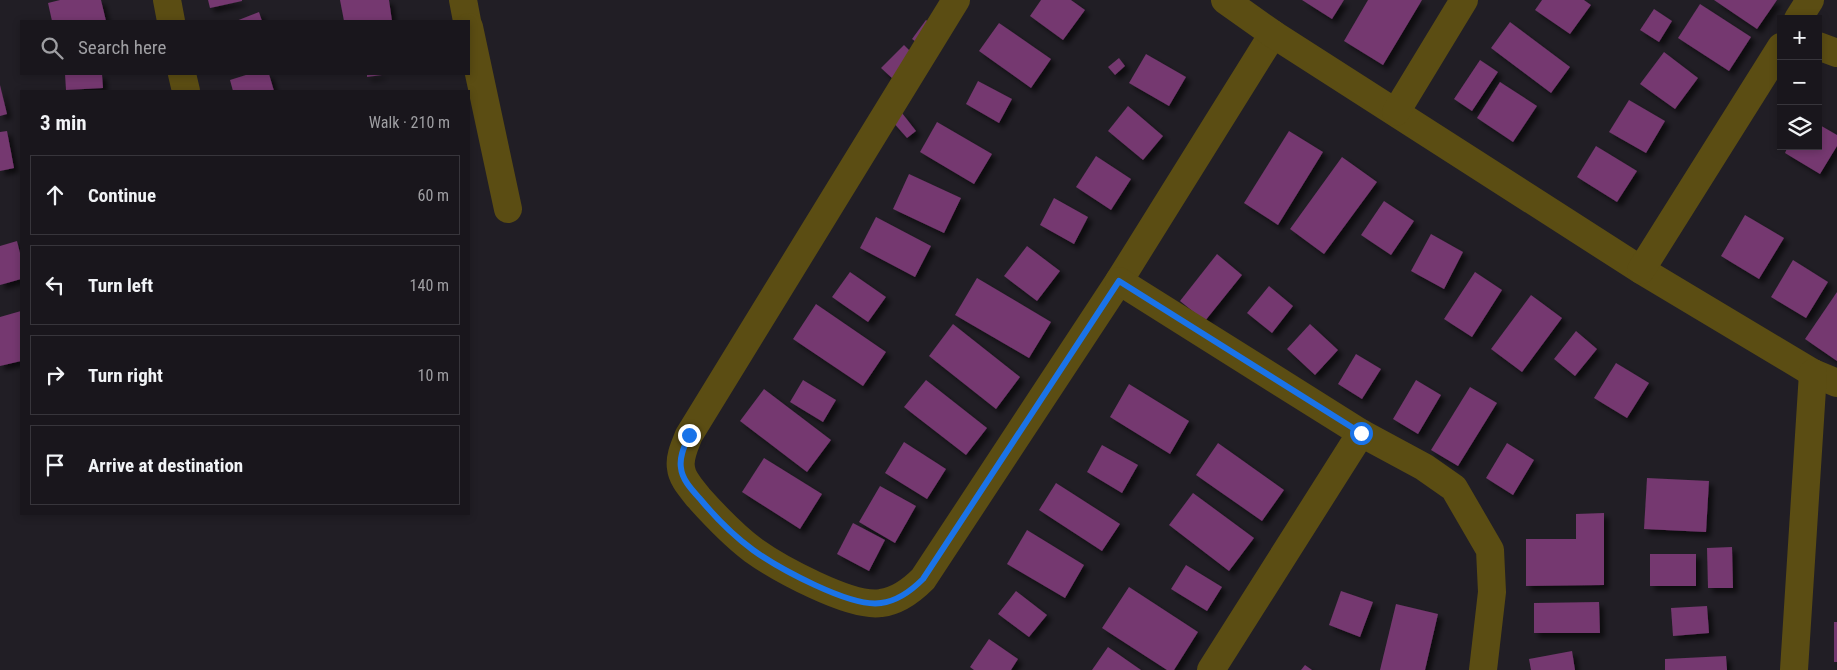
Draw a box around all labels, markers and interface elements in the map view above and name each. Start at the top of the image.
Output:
map controls [1777,15,1822,150]
button: + [1777,15,1822,60]
search box [20,20,470,75]
icon: search [38,34,66,62]
text: Search here [78,36,166,59]
button: − [1777,60,1822,105]
button: layers [1777,105,1822,150]
text: 3 min [40,111,87,135]
text: Walk · 210 m [369,113,450,132]
icon: ahead [41,181,69,209]
text: Continue [88,184,156,207]
text: 60 m [417,186,449,205]
icon: left [41,271,69,299]
text: Turn left [88,274,153,297]
text: 140 m [410,276,449,295]
icon: right [41,361,69,389]
text: Turn right [88,364,163,387]
text: 10 m [417,366,449,385]
route start [1350,422,1373,445]
route end [678,424,701,447]
icon: arrive [41,451,69,479]
text: Arrive at destination [88,454,243,477]

